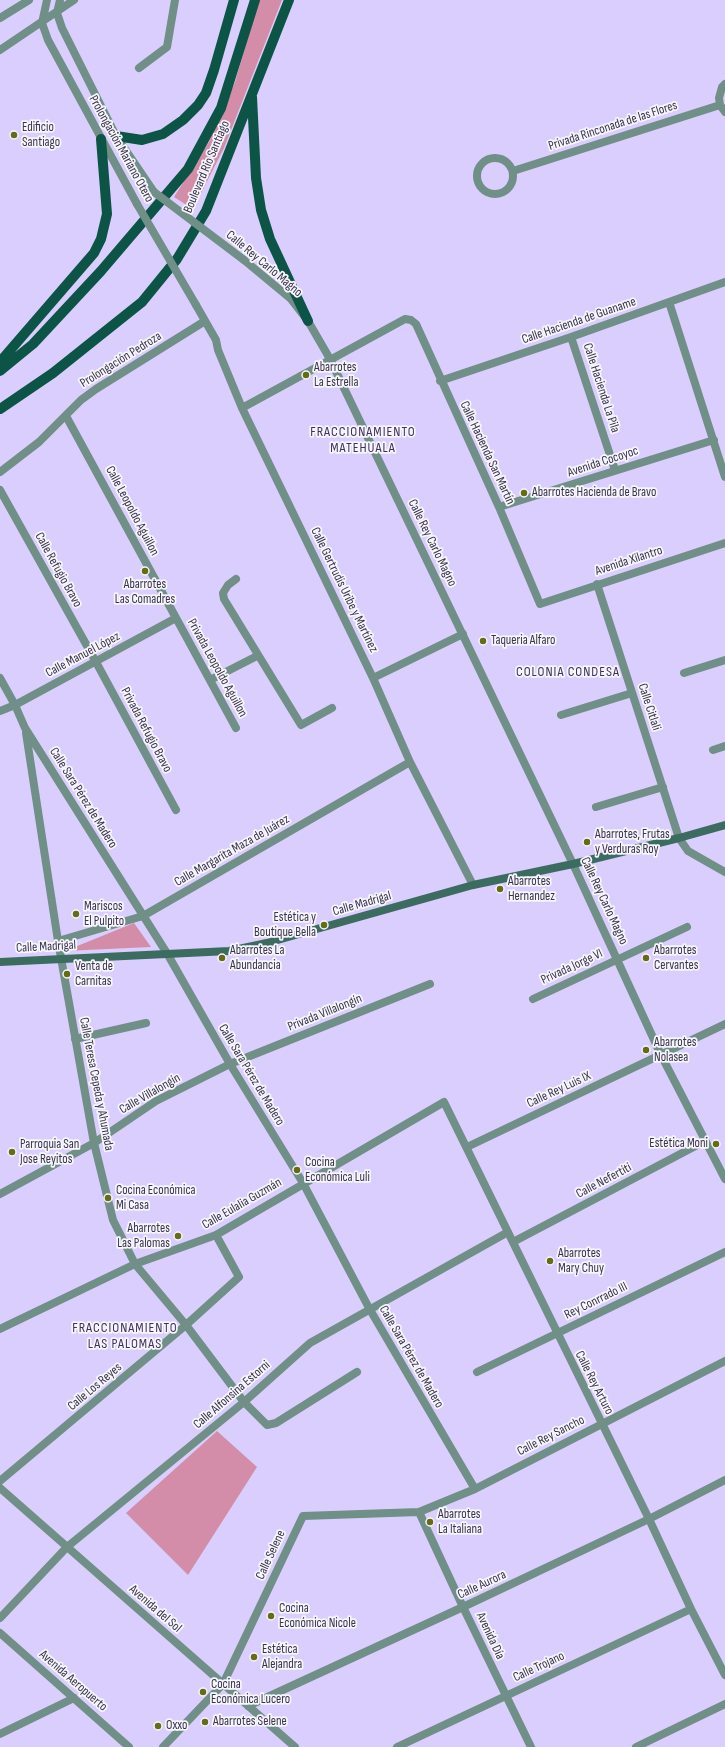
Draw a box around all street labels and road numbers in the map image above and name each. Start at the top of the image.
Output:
street label: Prolongación Mariano Otero [85,93,157,205]
street label: Privada Rinconada de las Flores [547,98,679,154]
street label: Boulevard Río Santiago [180,118,234,216]
street label: Calle Rey Carlo Magno [223,228,305,300]
street label: Calle Hacienda de Guaname [520,294,638,348]
street label: Prolongación Pedroza [77,329,165,391]
street label: Calle Hacienda La Pila [579,341,623,435]
street label: Calle Hacienda San Martín [456,399,518,507]
street label: Avenida Cocoyoc [566,443,640,481]
street label: Calle Leopoldo Aguillon [102,464,162,558]
street label: Calle Rey Carlo Magno [404,497,460,589]
street label: Calle Gertrudis Uribe y Martínez [307,525,381,655]
street label: Calle Refugio Bravo [31,530,85,610]
street label: Avenida Xilantro [593,543,665,579]
street label: Privada Leopoldo Aguillon [184,616,250,720]
street label: Calle Manuel López [43,629,123,681]
street label: Calle Citlali [634,682,664,732]
street label: Privada Refugio Bravo [117,685,175,775]
street label: Calle Sara Pérez de Madero [46,745,120,851]
street label: Calle Margarita Maza de Juárez [172,812,292,890]
street label: Calle Rey Carlo Magno [577,855,631,947]
street label: Calle Madrigal [331,888,393,920]
street label: Calle Madrigal [16,938,76,956]
street label: Privada Jorge VI [539,946,605,988]
street label: Privada Villalongín [286,991,364,1035]
street label: Calle Teresa Cepeda y Ahumada [75,1016,117,1152]
street label: Calle Sara Pérez de Madero [215,1021,287,1129]
street label: Calle Rey Luis IX [525,1068,593,1112]
street label: Calle Villalongín [117,1070,183,1118]
street label: Calle Nefertiti [574,1160,634,1202]
street label: Calle Eulalia Guzmán [200,1175,284,1233]
street label: Rey Conrrado III [562,1279,630,1323]
street label: Calle Sara Pérez de Madero [375,1303,447,1411]
street label: Calle Rey Arturo [571,1349,617,1417]
street label: Calle Alfonsina Estorni [190,1357,274,1433]
street label: Calle Los Reyes [65,1360,125,1414]
street label: Calle Rey Sancho [515,1412,587,1460]
street label: Calle Selene [253,1528,289,1582]
street label: Calle Aurora [455,1567,509,1603]
street label: Avenida del Sol [126,1582,184,1636]
street label: Avenida Día [472,1610,508,1662]
street label: Avenida Aeropuerto [36,1647,110,1715]
street label: Calle Trojano [511,1648,567,1686]

